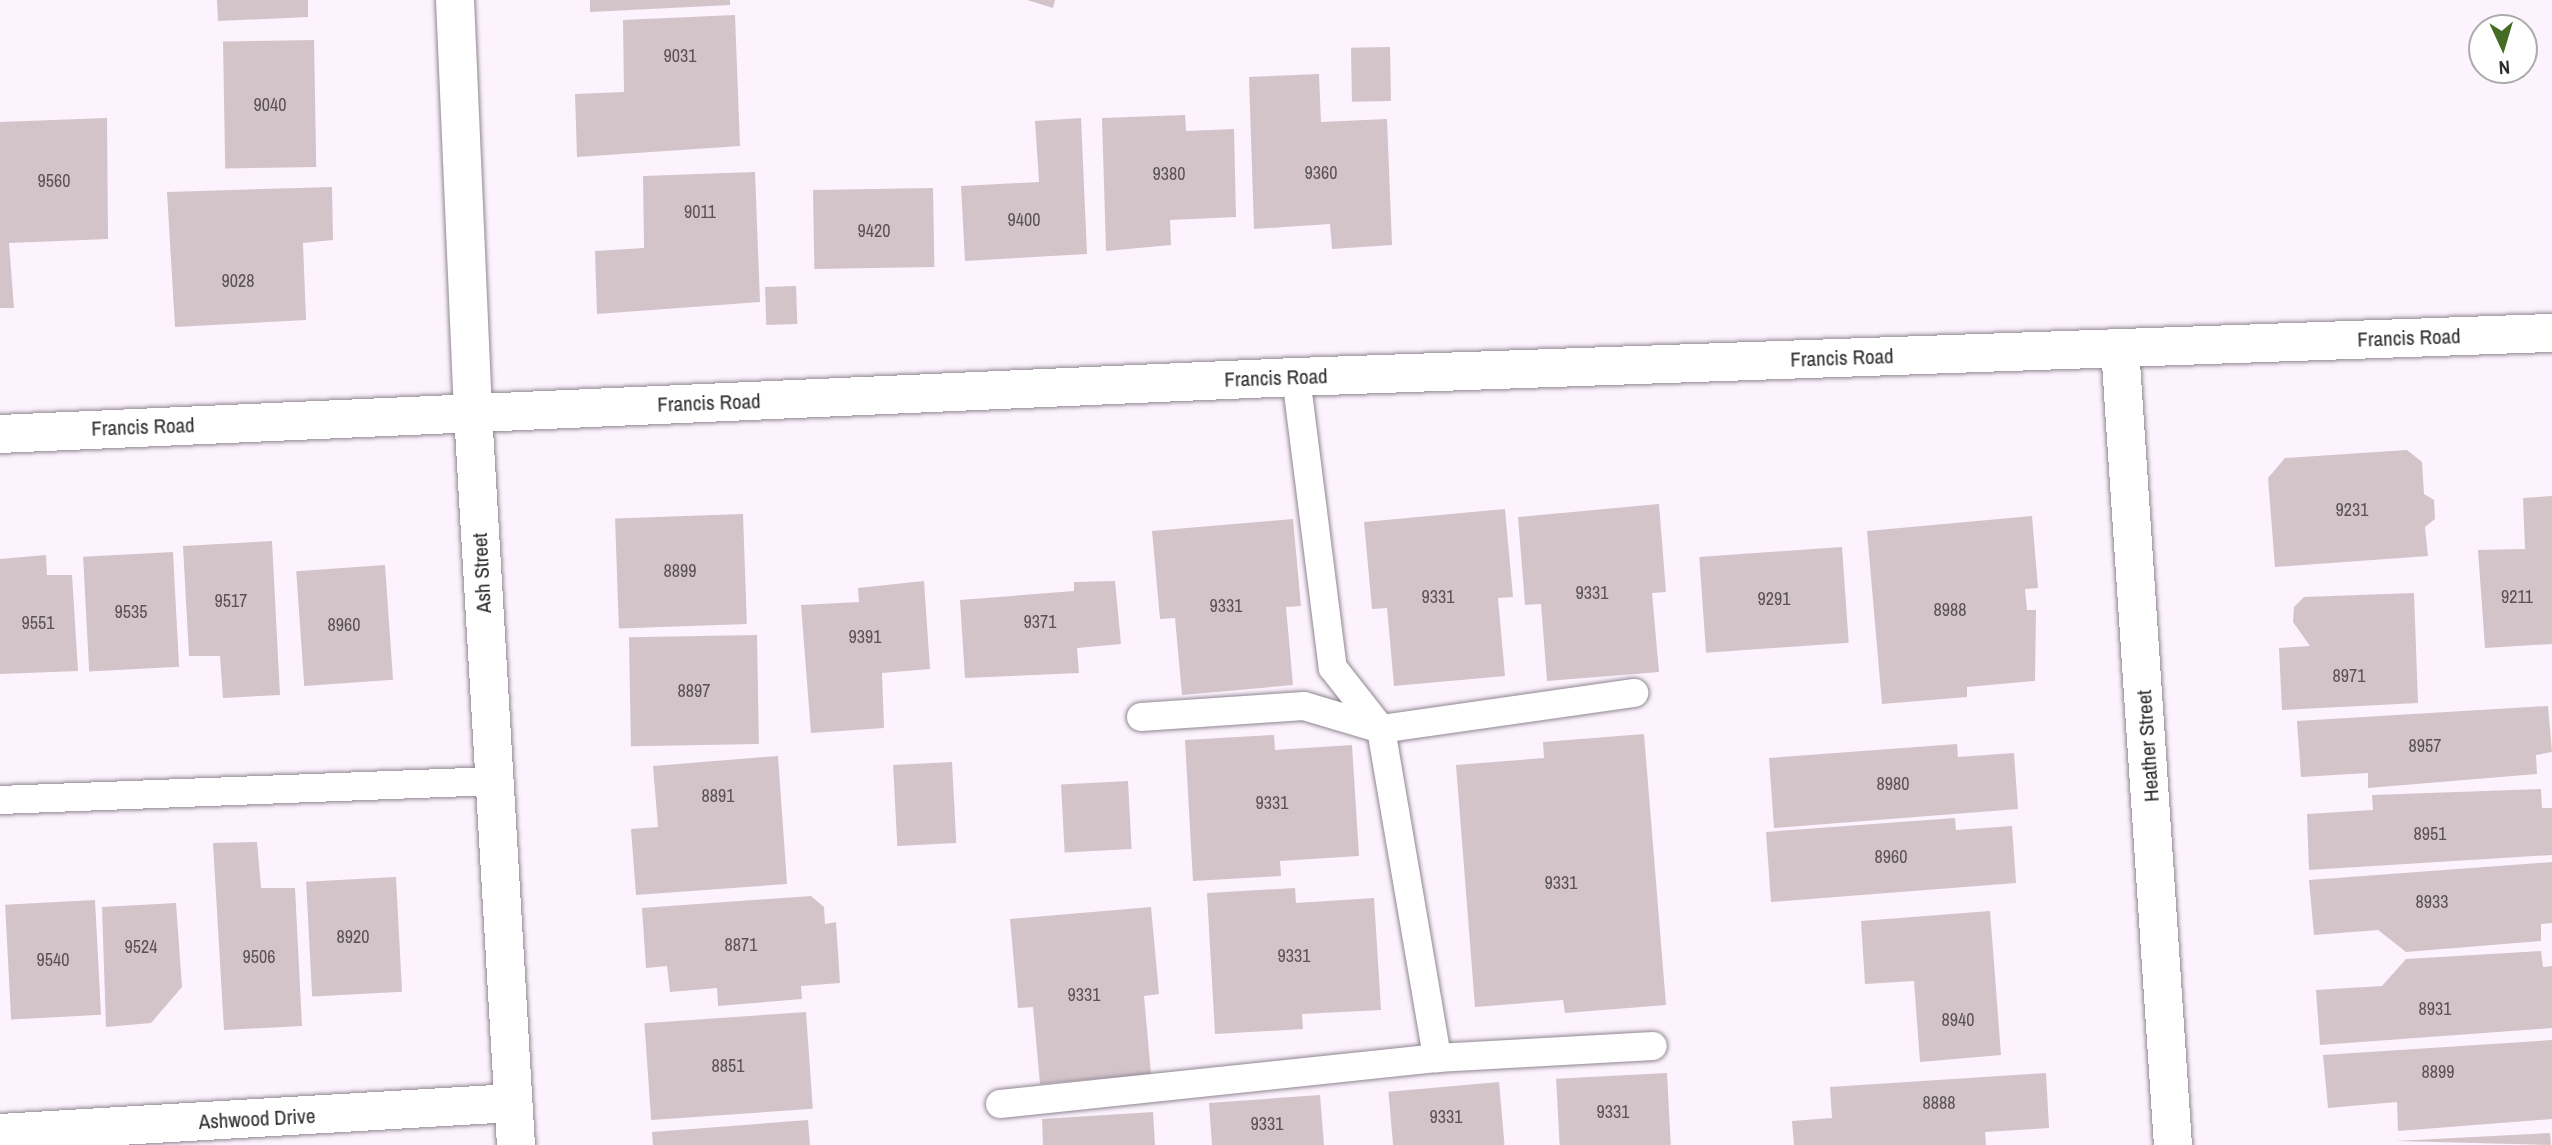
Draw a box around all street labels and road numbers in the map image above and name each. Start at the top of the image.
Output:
street label: Francis Road [2357,324,2461,352]
street label: Francis Road [1790,344,1894,372]
street label: Francis Road [1224,364,1328,392]
street label: Francis Road [657,389,761,417]
street label: Francis Road [91,413,195,441]
street label: Ash Street [467,532,497,614]
street label: Heather Street [2132,689,2164,803]
street label: Ashwood Drive [198,1103,316,1135]

